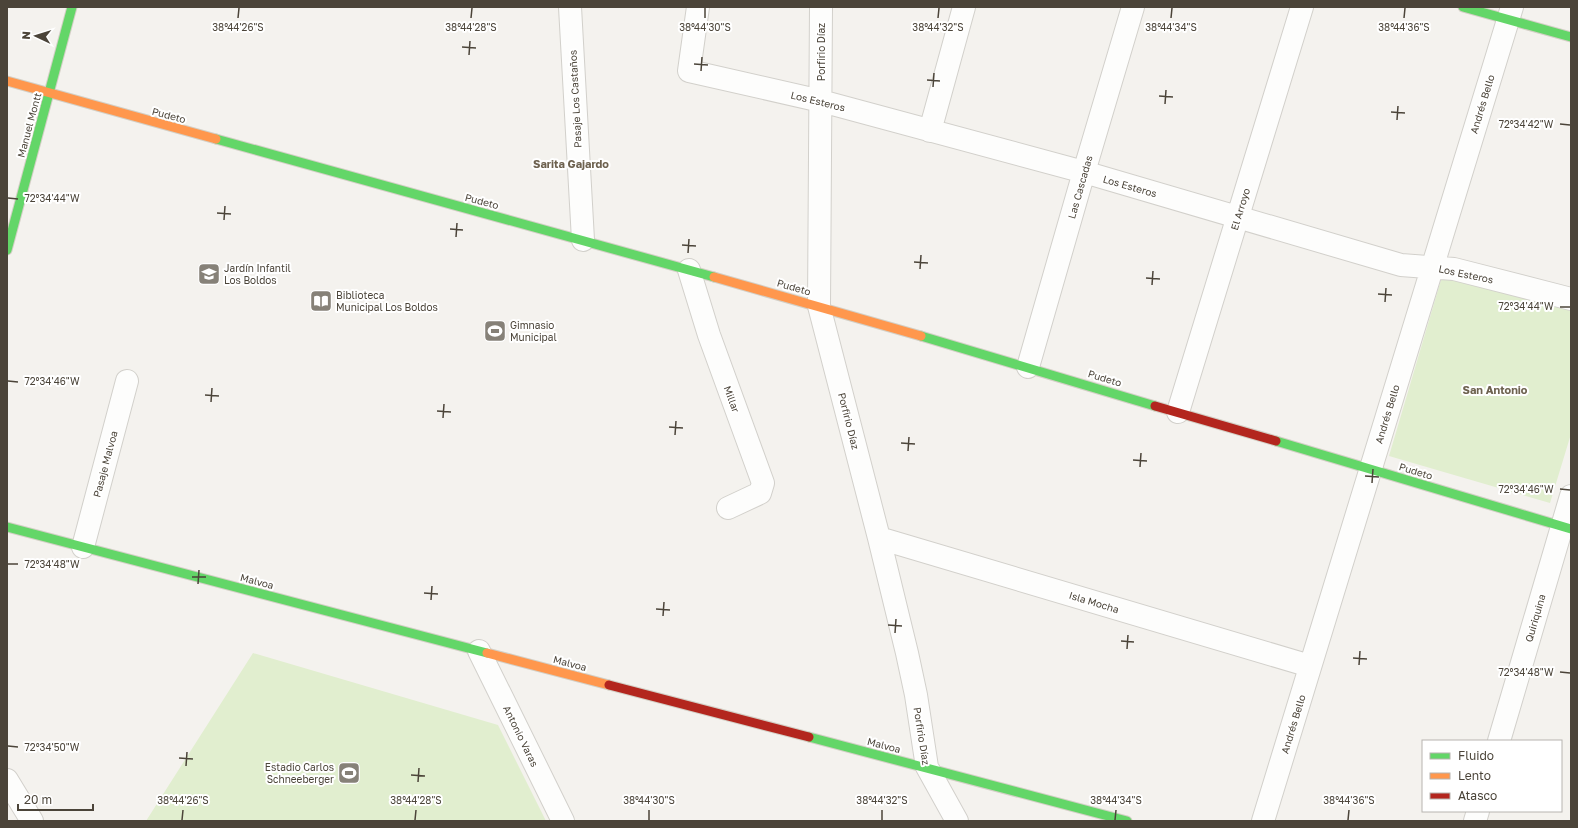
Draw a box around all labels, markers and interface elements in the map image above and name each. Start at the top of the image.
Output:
north arrow [16,16,56,56]
text: 38°44'26"S [212,21,264,33]
text: 38°44'28"S [445,21,497,33]
text: 38°44'30"S [679,21,731,33]
text: 38°44'32"S [912,21,964,33]
text: 38°44'34"S [1145,21,1197,33]
text: 38°44'36"S [1378,21,1430,33]
street label: Porfirio Díaz [815,23,827,81]
text: N [19,31,32,40]
street label: Pasaje Los Castaños [566,50,584,148]
street label: Andrés Bello [1467,73,1497,135]
street label: Los Esteros [790,88,846,114]
street label: Manuel Montt [15,91,43,159]
street label: Pudeto [151,105,187,125]
text: 72°34'42"W [1499,118,1554,130]
street label: Las Cascadas [1065,154,1095,220]
district label: Sarita Gajardo [533,157,609,170]
street label: Los Esteros [1102,173,1158,199]
street label: El Arroyo [1228,186,1252,232]
street label: Pudeto [464,191,500,211]
text: 72°34'44"W [24,192,80,204]
school or university icon: Jardín Infantil Los Boldos [196,261,222,287]
place label: Jardín Infantil Los Boldos [224,262,291,286]
street label: Los Esteros [1438,262,1494,286]
street label: Pudeto [776,276,812,298]
library icon: Biblioteca Municipal Los Boldos [308,288,334,314]
place label: Biblioteca Municipal Los Boldos [336,289,438,313]
text: 72°34'44"W [1498,300,1554,312]
sports icon: Gimnasio Municipal [482,318,508,344]
place label: Gimnasio Municipal [510,319,557,343]
street label: Pudeto [1087,367,1123,389]
text: 72°34'46"W [25,375,80,387]
street label: Andrés Bello [1372,383,1402,445]
district label: San Antonio [1463,383,1528,396]
street label: Millar [722,384,742,414]
street label: Porfirio Díaz [836,391,862,451]
street label: Pasaje Malvoa [90,429,120,499]
street label: Pudeto [1398,460,1434,482]
text: 72°34'46"W [1499,483,1554,495]
text: 72°34'48"W [24,558,80,570]
street label: Malvoa [239,571,275,591]
street label: Isla Mocha [1068,589,1120,615]
street label: Quiriquina [1522,593,1548,643]
street label: Malvoa [552,653,588,673]
text: 72°34'48"W [1498,666,1554,678]
street label: Andrés Bello [1278,693,1308,755]
street label: Antonio Varas [501,703,541,769]
street label: Porfirio Díaz [912,706,932,766]
street label: Malvoa [866,735,902,755]
legend [1422,740,1562,812]
text: 72°34'50"W [25,741,80,753]
text: Fluido [1458,748,1494,763]
sports icon: Estadio Carlos Schneeberger [336,760,362,786]
place label: Estadio Carlos Schneeberger [265,761,334,785]
text: Lento [1458,768,1491,783]
scale bar [18,786,93,812]
text: Atasco [1458,788,1497,803]
text: 20 m [24,792,52,807]
text: 38°44'26"S [157,794,209,806]
text: 38°44'28"S [390,794,442,806]
text: 38°44'30"S [623,794,675,806]
text: 38°44'32"S [856,794,908,806]
text: 38°44'34"S [1090,794,1142,806]
text: 38°44'36"S [1323,794,1375,806]

